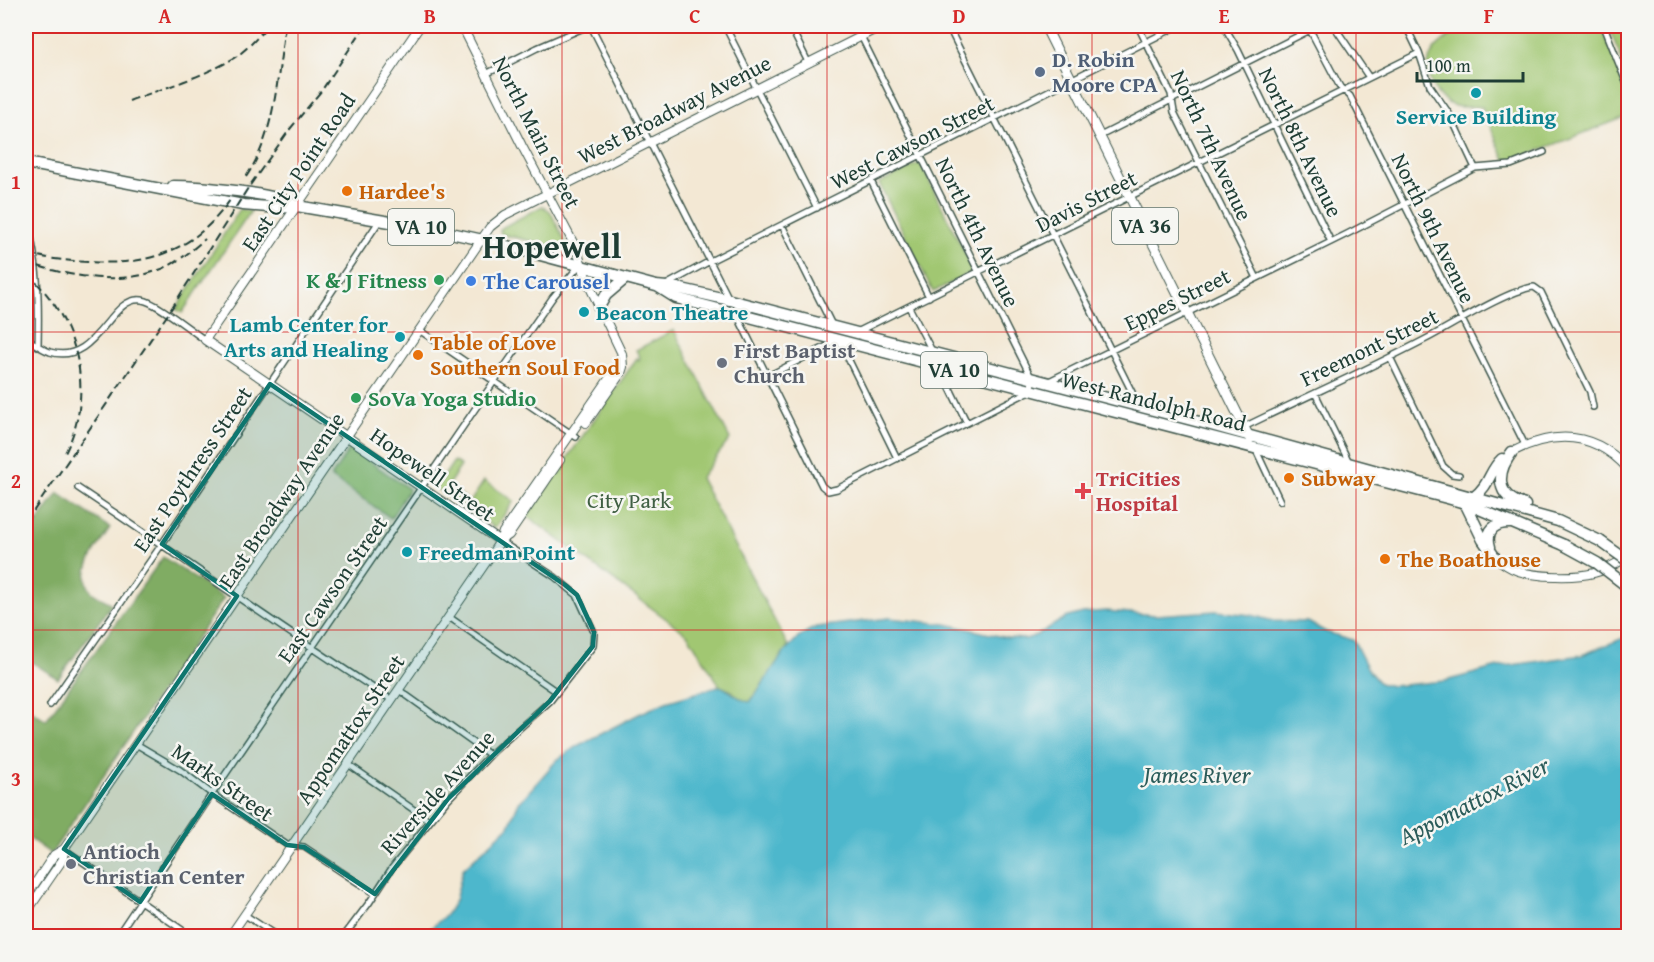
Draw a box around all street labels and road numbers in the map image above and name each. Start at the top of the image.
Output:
street label: West Broadway Avenue [572,46,776,172]
street label: North Main Street [485,50,589,214]
street label: North 8th Avenue [1251,62,1351,222]
street label: North 7th Avenue [1163,64,1261,226]
street label: East City Point Road [233,86,363,258]
street label: West Cawson Street [825,87,1000,197]
street label: North 9th Avenue [1384,148,1484,308]
street label: North 4th Avenue [928,152,1028,312]
street label: Davis Street [1030,162,1142,240]
road number: VA 36 [1112,208,1178,244]
road number: VA 10 [388,209,454,245]
street label: Eppes Street [1119,259,1236,338]
street label: Freemont Street [1295,300,1444,394]
road number: VA 10 [921,352,987,388]
street label: West Randolph Road [1058,363,1250,439]
street label: East Poythress Street [124,379,260,558]
street label: East Broadway Avenue [210,405,352,595]
street label: Hopewell Street [364,419,502,529]
street label: East Cawson Street [269,509,395,669]
street label: Appomattox Street [288,647,412,810]
street label: Riverside Avenue [372,723,502,861]
street label: Marks Street [166,735,281,829]

